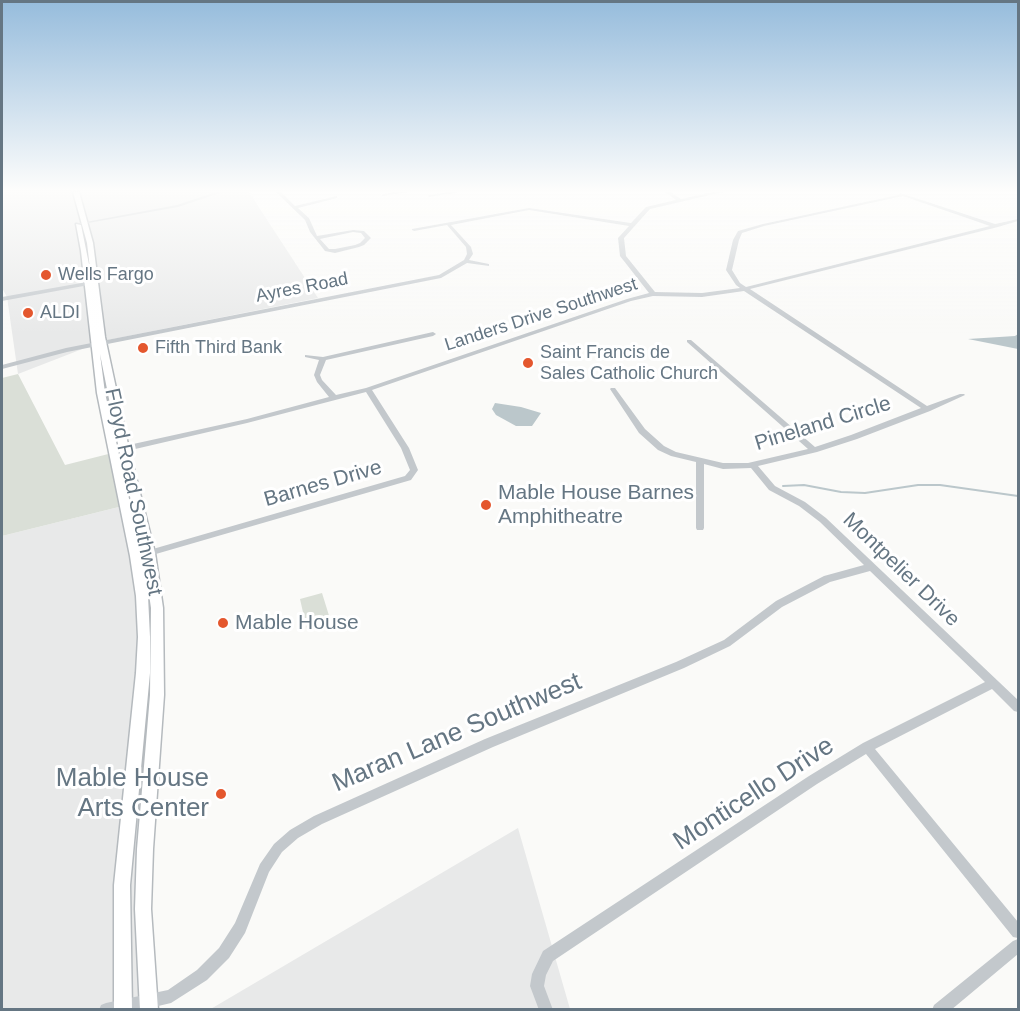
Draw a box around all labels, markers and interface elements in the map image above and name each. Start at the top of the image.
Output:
place label: Wells Fargo [58,264,154,286]
marker: Wells Fargo [39,268,53,282]
street label: Ayres Road [254,268,350,308]
street label: Landers Drive Southwest [442,274,640,356]
place label: ALDI [40,302,80,324]
marker: ALDI [21,306,35,320]
place label: Fifth Third Bank [155,337,282,359]
marker: Fifth Third Bank [136,341,150,355]
place label: Saint Francis de Sales Catholic Church [540,342,718,385]
marker: Saint Francis de Sales Catholic Church [521,356,535,370]
street label: Floyd Road Southwest [99,386,167,598]
street label: Pineland Circle [752,391,894,457]
street label: Barnes Drive [261,455,385,513]
place label: Mable House Barnes Amphitheatre [498,480,694,530]
marker: Mable House Barnes Amphitheatre [479,498,493,512]
street label: Montpelier Drive [837,508,965,632]
place label: Mable House [235,610,359,636]
marker: Mable House [216,616,230,630]
street label: Maran Lane Southwest [328,666,586,800]
street label: Monticello Drive [668,731,840,857]
place label: Mable House Arts Center [56,763,209,825]
marker: Mable House Arts Center [214,787,228,801]

